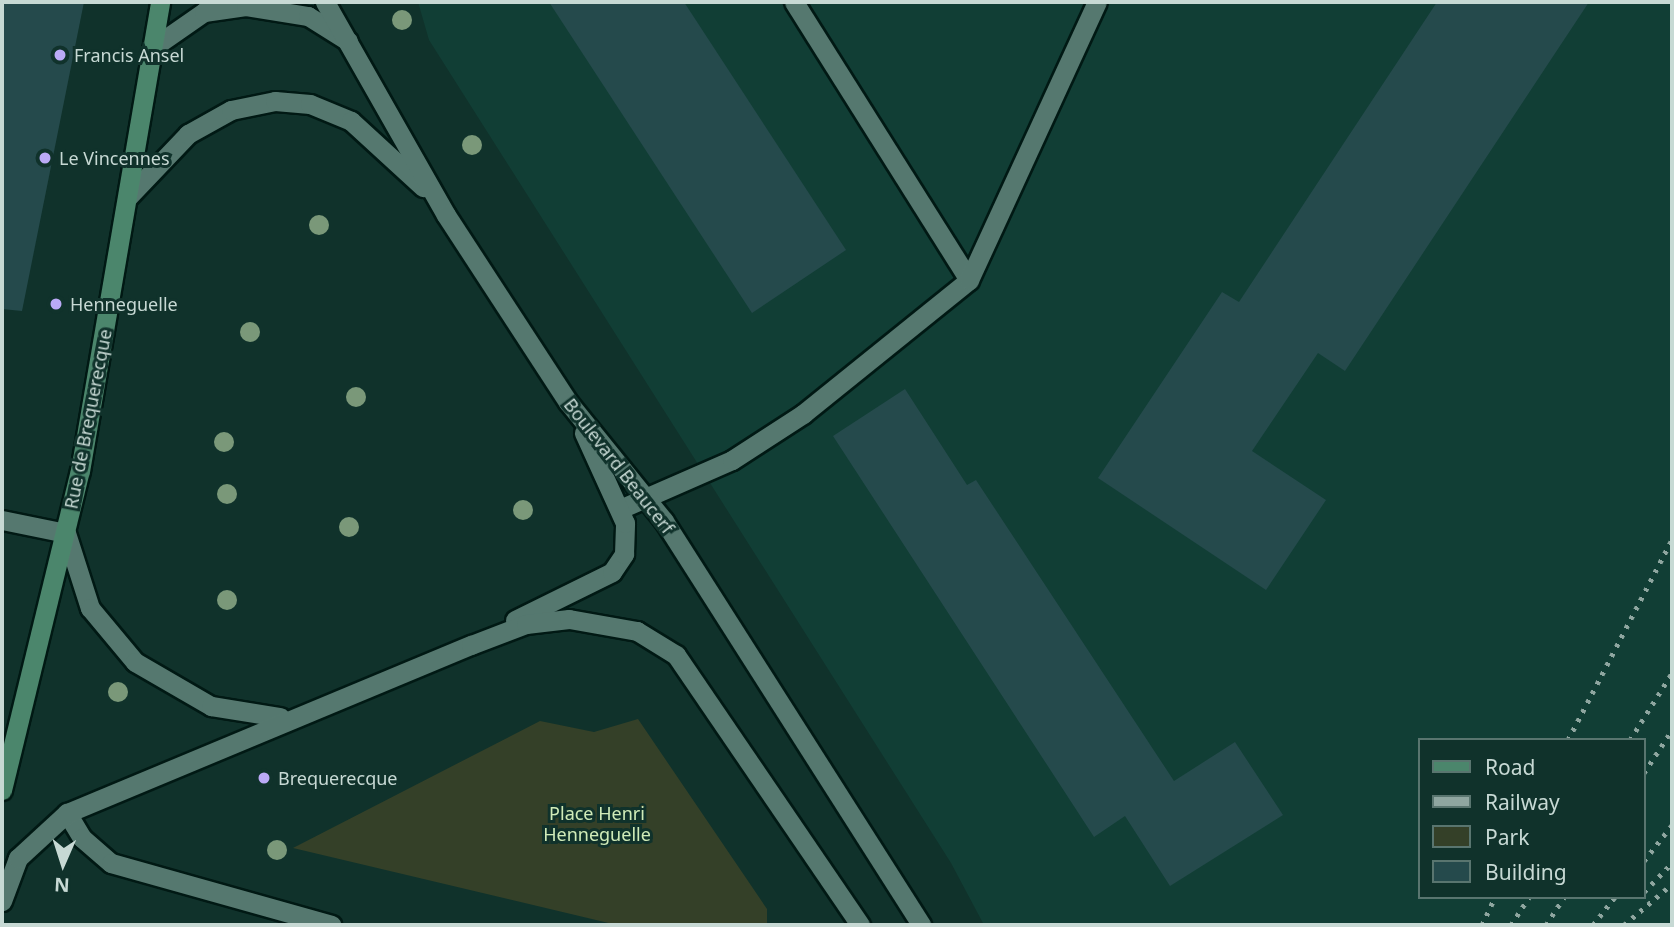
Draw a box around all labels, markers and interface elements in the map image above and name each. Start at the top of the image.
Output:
place label: Francis Ansel [74,44,184,66]
marker: Francis Ansel [52,47,68,63]
place label: Le Vincennes [59,147,170,169]
marker: Le Vincennes [37,150,53,166]
place label: Henneguelle [70,293,178,315]
marker: Henneguelle [48,296,64,312]
street label: Rue de Brequerecque [60,327,116,511]
street label: Boulevard Beaucerf [559,394,679,538]
legend [1418,738,1646,899]
text: Road [1485,753,1535,781]
place label: Brequerecque [278,767,397,789]
marker: Brequerecque [256,770,272,786]
text: Railway [1485,788,1560,816]
park label: Place Henri Henneguelle [543,803,651,846]
text: Park [1485,823,1529,851]
north arrow [28,829,98,899]
text: Building [1485,858,1567,886]
text: N [54,872,70,898]

